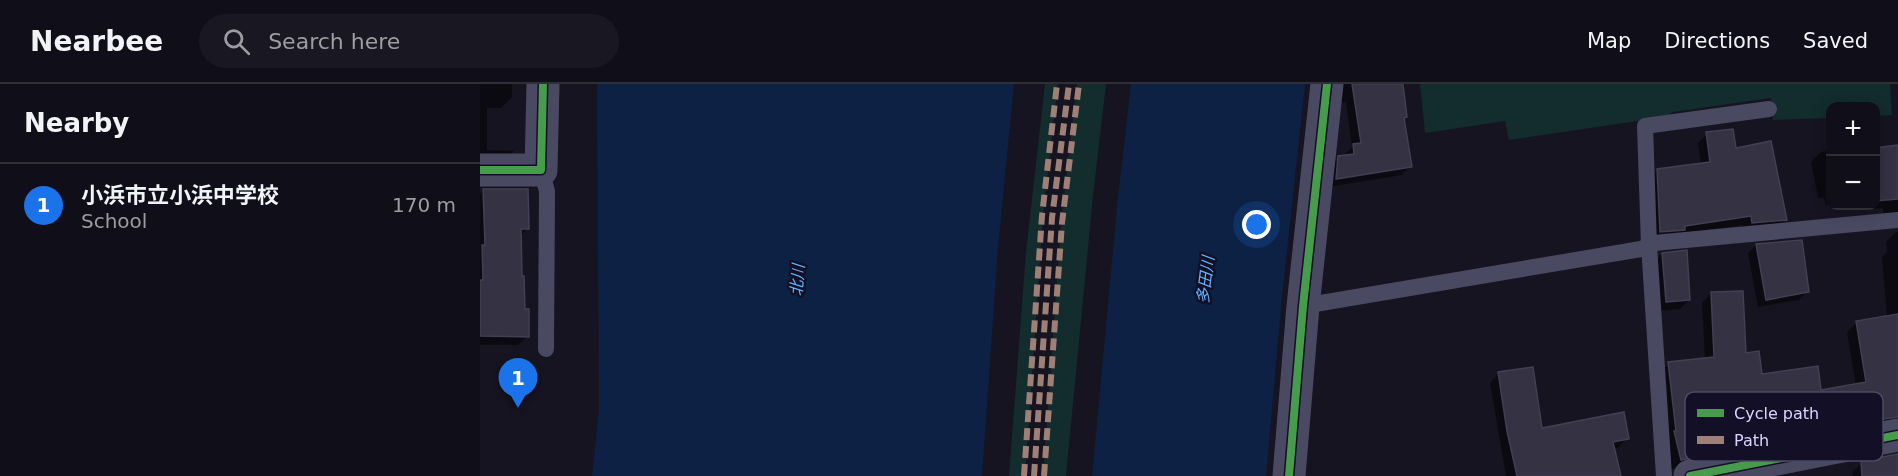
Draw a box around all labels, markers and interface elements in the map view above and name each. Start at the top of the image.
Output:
search box [199,14,619,68]
text: Nearbee [30,25,163,58]
icon: search [220,25,253,58]
text: Search here [268,29,400,54]
text: Map [1587,29,1631,53]
text: Directions [1664,29,1770,53]
text: Saved [1803,29,1868,53]
map controls [1826,102,1880,210]
button: + [1826,102,1880,156]
text: Nearby [24,108,129,138]
button: − [1826,156,1880,210]
text: 小浜市立小浜中学校 [81,183,279,208]
text: 1 [37,193,50,217]
text: 170 m [392,193,456,217]
text: School [81,209,147,233]
your location [1242,210,1271,239]
water label: 多田川 [1193,253,1218,305]
water label: 北川 [787,261,808,297]
pin: 1 [498,358,537,408]
legend [1685,392,1883,461]
text: Cycle path [1734,404,1819,423]
text: Path [1734,431,1769,450]

